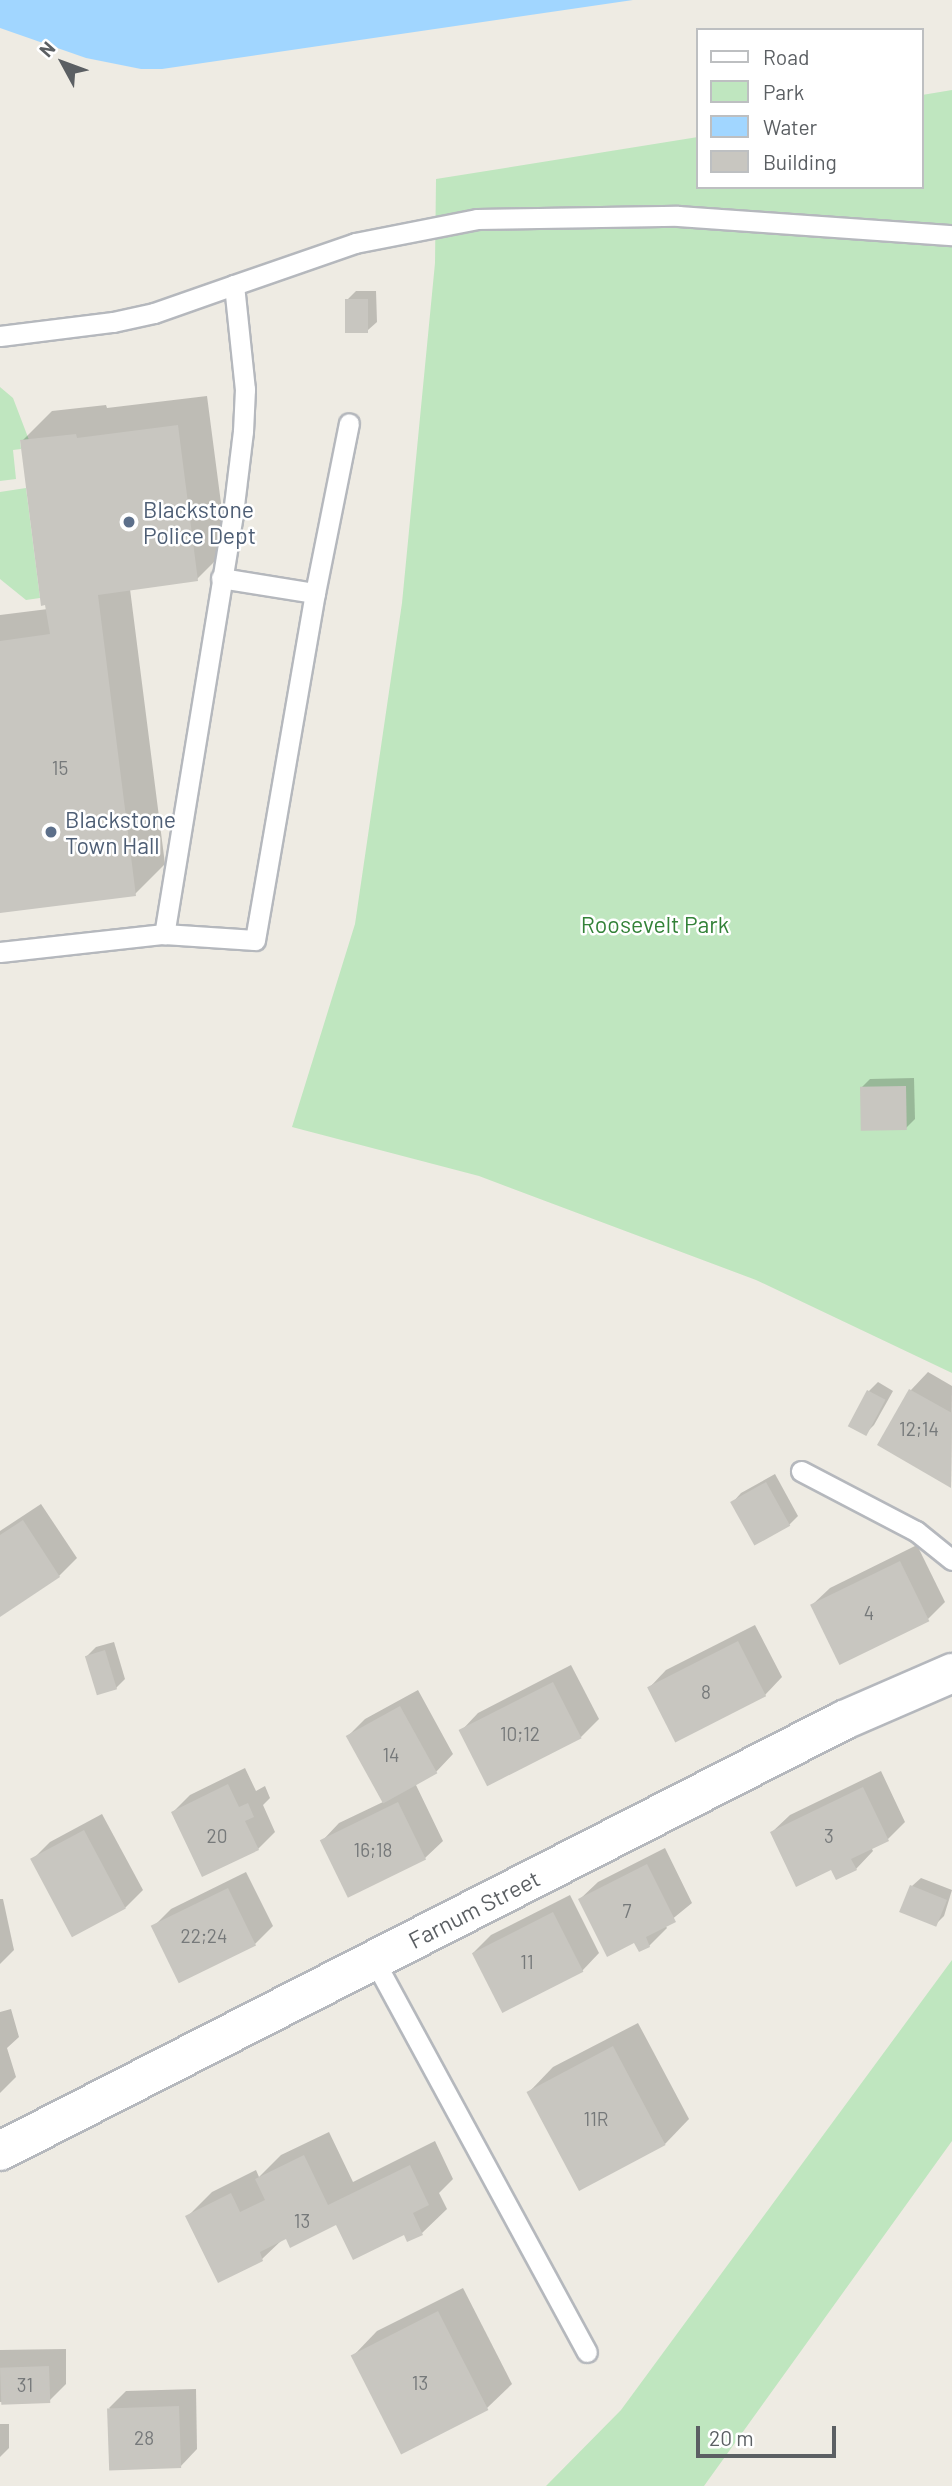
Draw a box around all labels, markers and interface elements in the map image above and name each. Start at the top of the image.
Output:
north arrow [28,28,98,98]
legend [696,28,924,189]
text: N [34,37,60,61]
text: Road [763,44,809,69]
text: Park [763,79,804,104]
text: Water [763,114,817,139]
text: Building [763,149,837,174]
place label: Blackstone Police Dept [143,495,256,549]
marker: Blackstone Police Dept [121,514,137,530]
house number: 15 [52,757,68,779]
place label: Blackstone Town Hall [65,805,176,859]
marker: Blackstone Town Hall [43,824,59,840]
park label: Roosevelt Park [581,910,729,938]
house number: 12;14 [899,1418,939,1440]
house number: 4 [864,1602,874,1624]
house number: 8 [701,1681,711,1703]
house number: 10;12 [500,1723,540,1745]
house number: 14 [382,1744,400,1766]
house number: 20 [207,1825,227,1847]
house number: 3 [824,1825,834,1847]
house number: 16;18 [354,1839,392,1861]
street label: Farnum Street [404,1864,544,1954]
house number: 7 [623,1900,631,1922]
house number: 22;24 [181,1925,227,1947]
house number: 11 [520,1951,534,1973]
house number: 11R [584,2108,608,2130]
house number: 13 [294,2210,310,2232]
house number: 13 [412,2372,428,2394]
house number: 31 [17,2374,33,2396]
scale bar [700,2412,840,2456]
text: 20 m [709,2425,754,2450]
house number: 28 [134,2427,154,2449]

